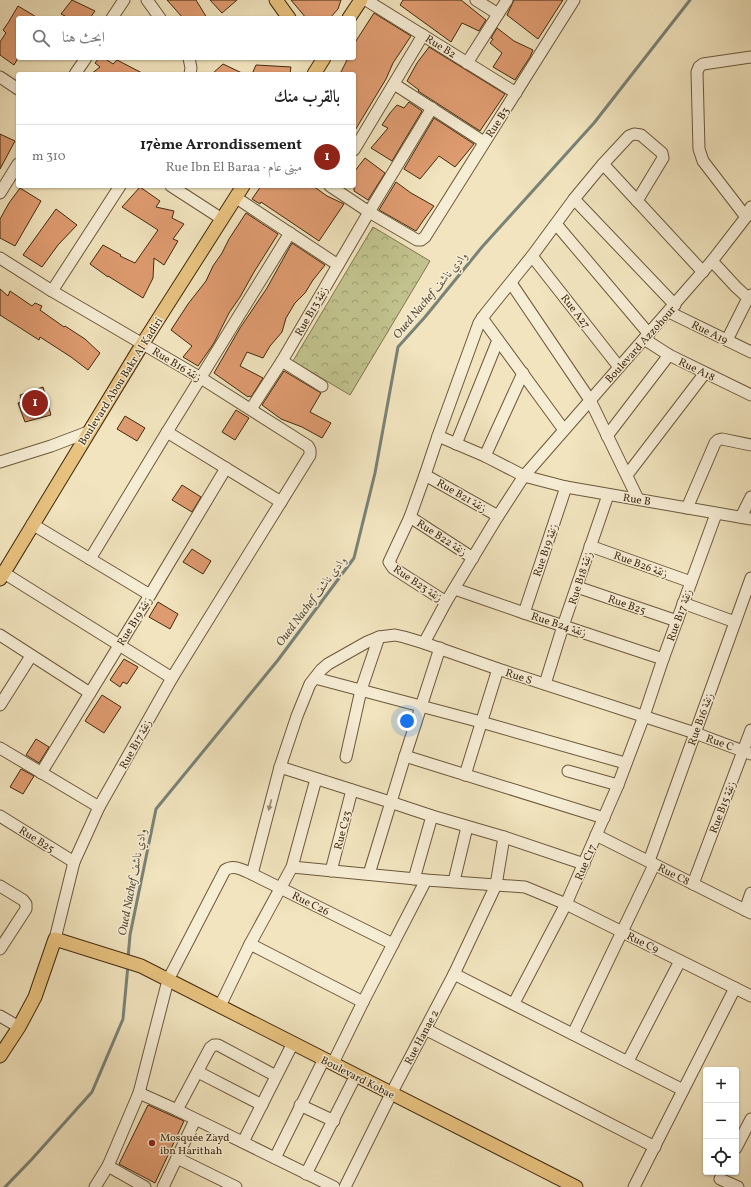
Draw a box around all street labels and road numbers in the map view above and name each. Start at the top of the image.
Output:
street label: Rue B2 [422,32,459,63]
street label: Rue B3 [483,104,514,141]
street label: Rue B13 زنقة [292,284,333,339]
street label: Rue A27 [557,292,593,332]
street label: Boulevard Azzohour [602,303,680,387]
street label: Boulevard Abou Bakr Al Kadiri [76,315,167,449]
street label: Rue A19 [689,318,730,349]
street label: Rue B16 زنقة [149,345,204,386]
street label: Rue A18 [676,355,717,386]
street label: Rue B21 زنقة [434,476,489,517]
street label: Rue B [622,491,652,510]
street label: Rue B22 زنقة [413,516,469,560]
street label: Rue B19 زنقة [530,522,562,579]
street label: Rue B26 زنقة [611,549,670,582]
street label: Rue B18 زنقة [566,550,597,607]
street label: Rue B23 زنقة [390,562,445,606]
street label: Rue B17 زنقة [664,587,697,644]
street label: Rue B25 [606,592,647,619]
street label: Rue B19 زنقة [114,595,156,649]
street label: Rue B24 زنقة [529,609,588,641]
street label: Rue S [503,666,534,689]
street label: Rue B16 زنقة [685,691,718,748]
street label: Rue B17 زنقة [117,717,156,772]
street label: Rue C [704,732,735,755]
street label: Rue B15 زنقة [707,779,740,836]
street label: Rue C23 [331,809,356,851]
street label: Rue B25 [16,824,57,857]
street label: Rue C17 [572,842,601,883]
street label: Rue C8 [655,861,692,890]
street label: Rue C26 [289,889,332,920]
street label: Rue C9 [624,929,661,958]
street label: Rue Hanae 2 [402,1007,443,1068]
street label: Boulevard Kobae [318,1053,397,1103]

